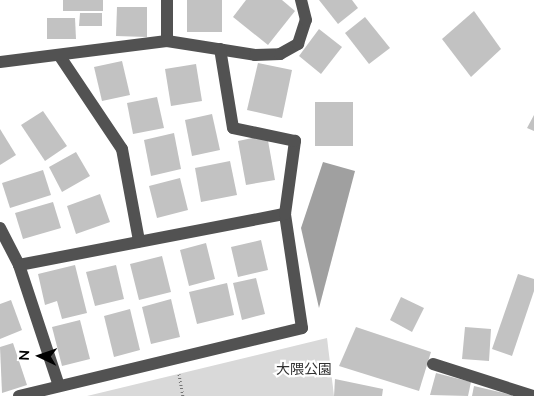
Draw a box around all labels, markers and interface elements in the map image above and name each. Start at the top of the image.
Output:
north arrow [15,331,65,381]
text: N [15,349,34,361]
park label: 大隈公園 [276,362,332,378]

